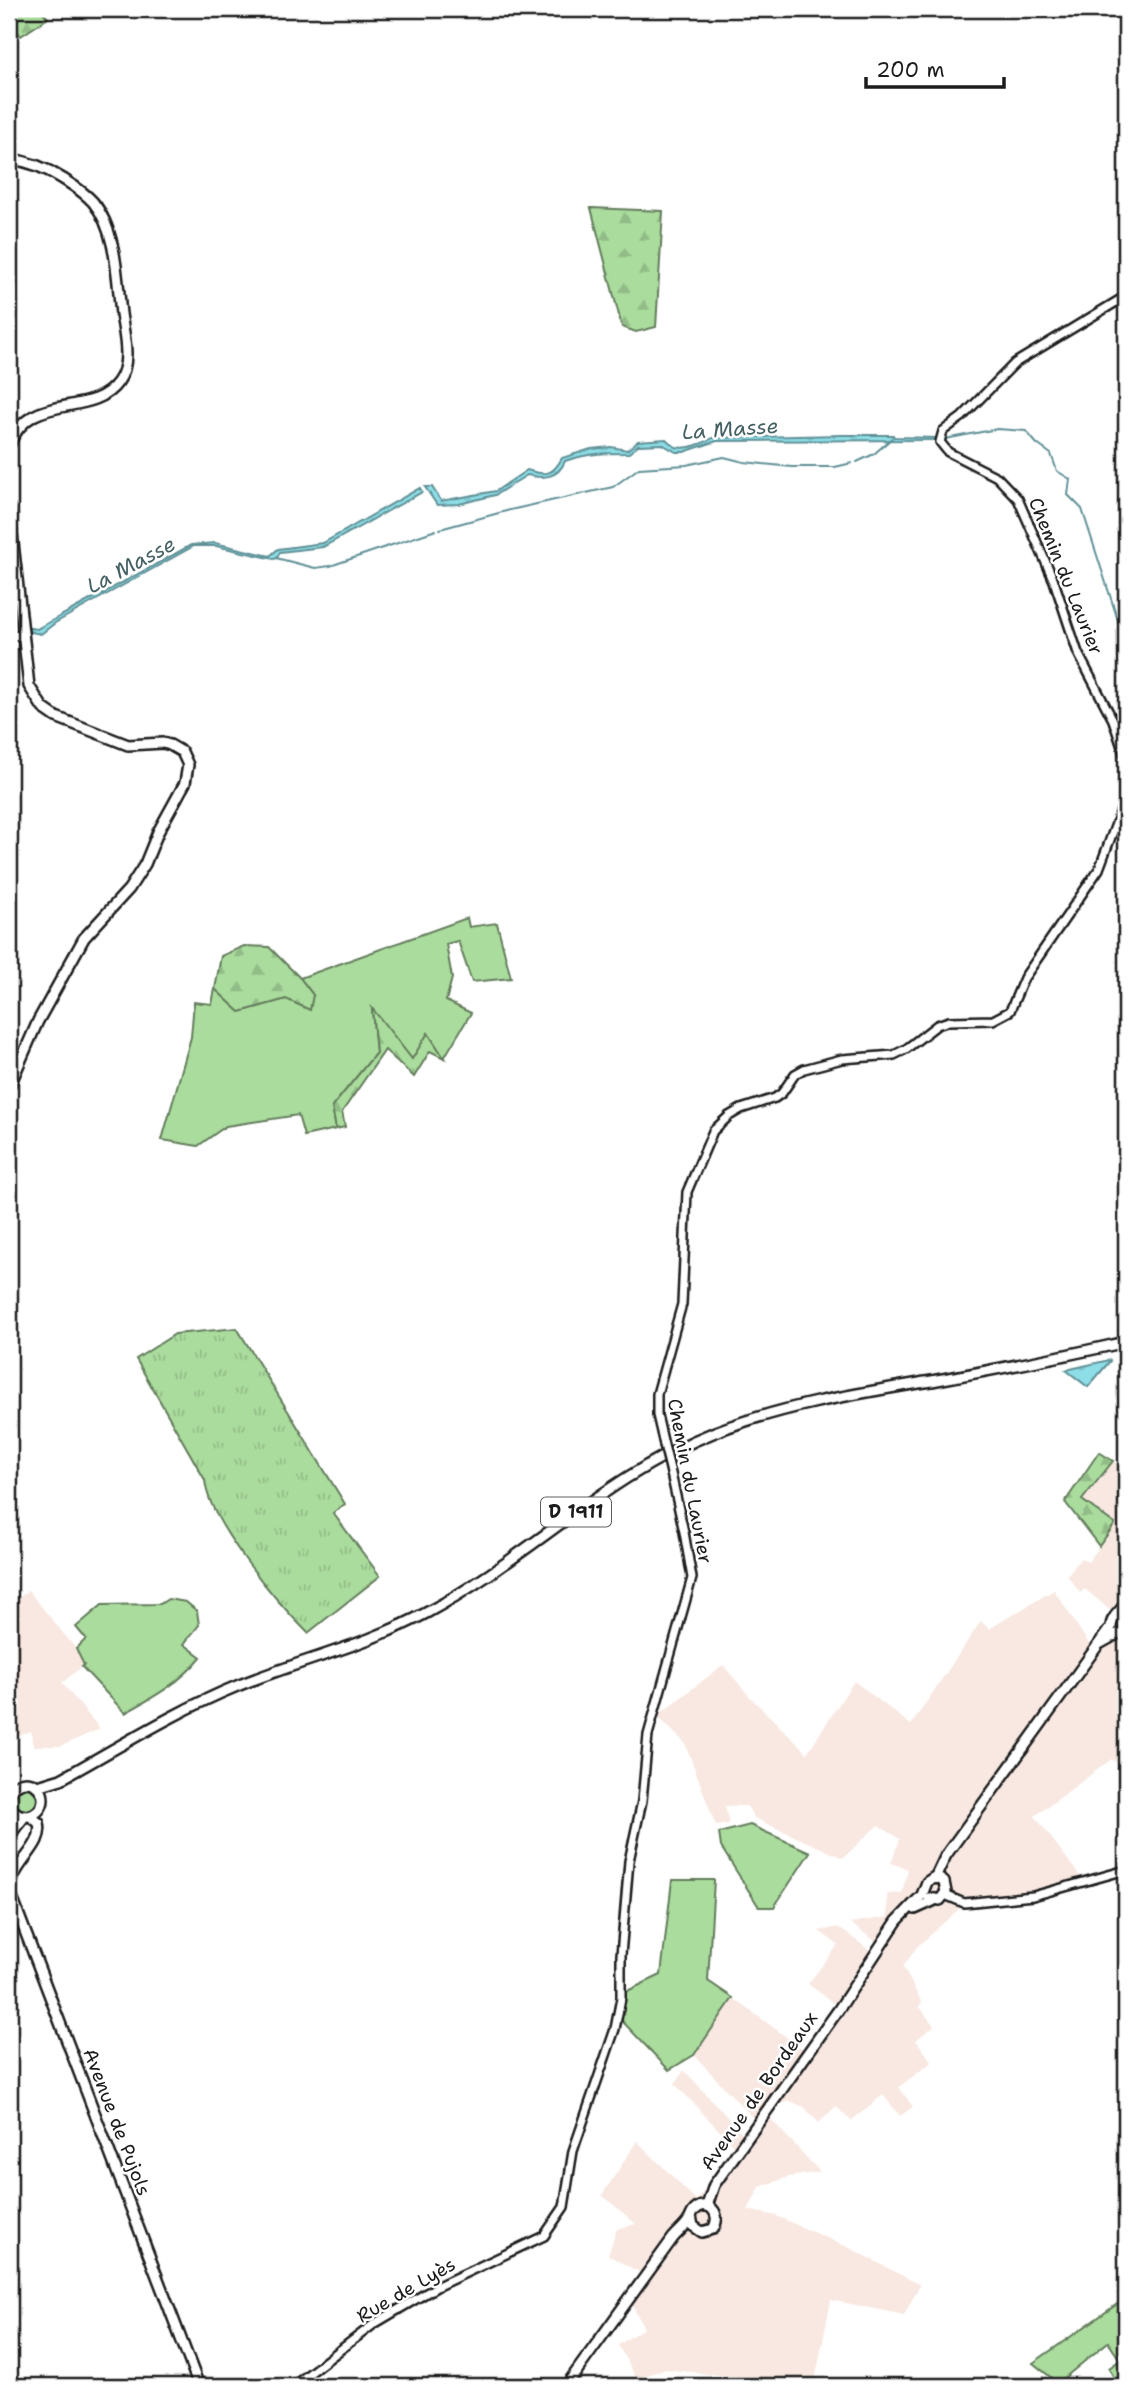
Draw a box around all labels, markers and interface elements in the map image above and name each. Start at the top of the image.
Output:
scale bar [866,46,1004,90]
text: 200 m [876,56,945,84]
water label: La Masse [681,412,779,446]
street label: Chemin du Laurier [1023,494,1109,658]
water label: La Masse [82,530,180,600]
street label: Chemin du Laurier [662,1396,718,1566]
road number: D 1911 [541,1498,611,1526]
street label: Avenue de Bordeaux [695,2007,823,2175]
street label: Avenue de Pujols [77,2045,157,2199]
street label: Rue de Lyès [352,2252,460,2328]

